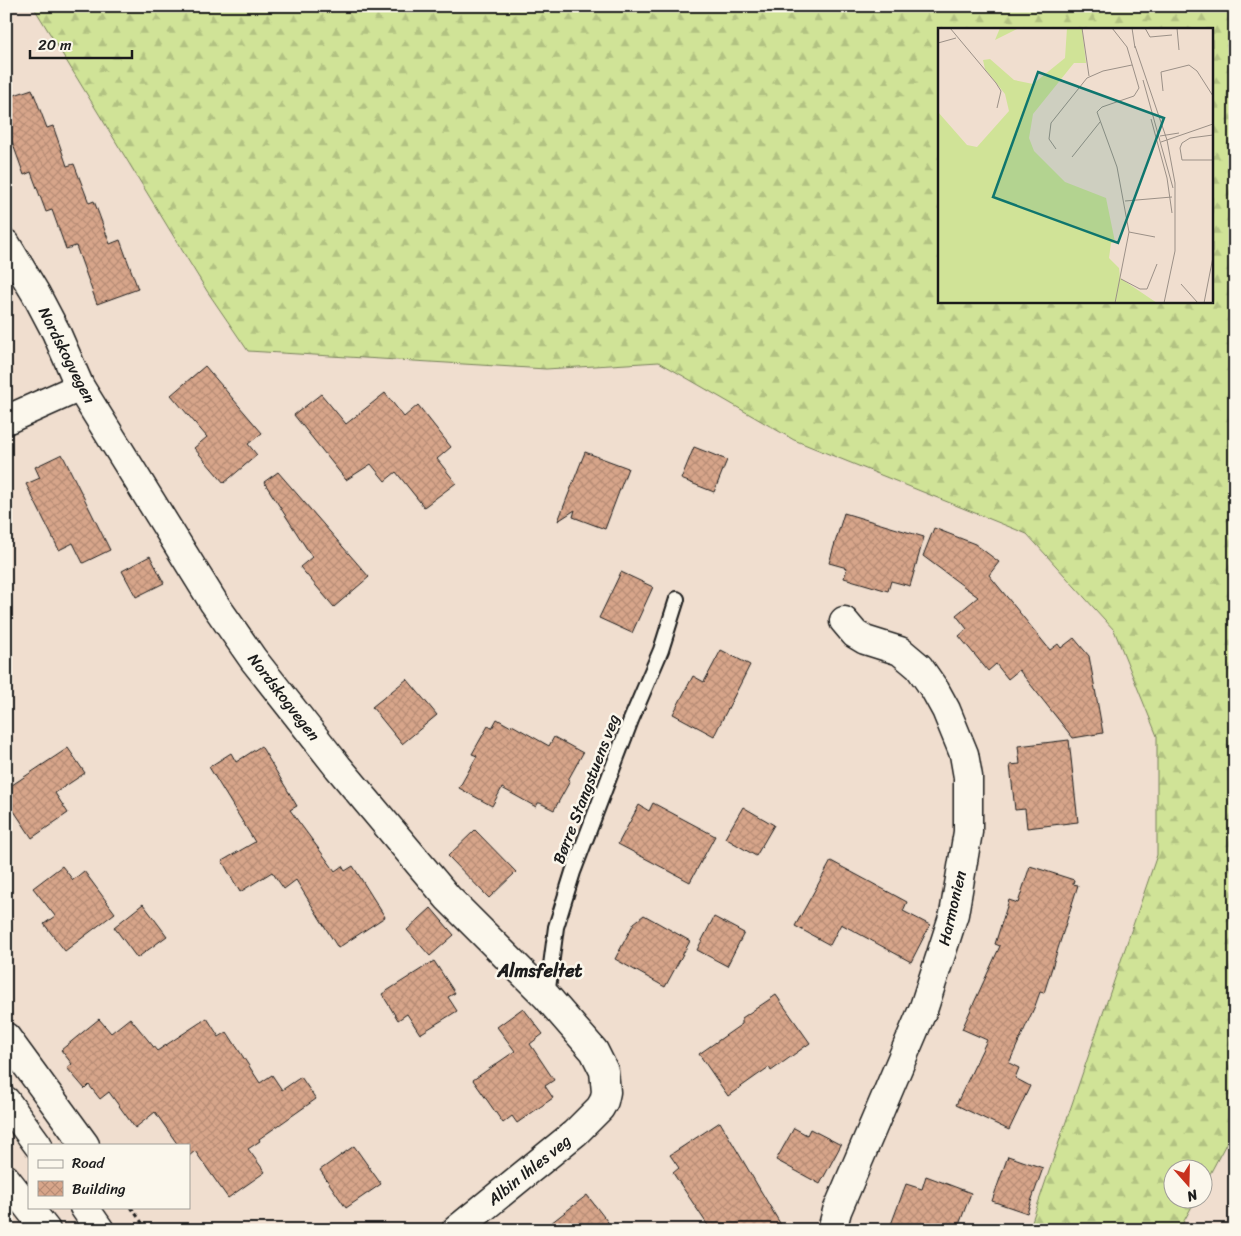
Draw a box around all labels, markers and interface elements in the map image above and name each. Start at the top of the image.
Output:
scale bar [30,28,132,60]
inset map [938,28,1214,302]
text: 20 m [38,32,72,58]
street label: Nordskogvegen [30,301,104,409]
street label: Nordskogvegen [240,646,328,748]
street label: Børre Stangstuens veg [544,710,628,868]
street label: Harmonien [929,867,975,948]
district label: Almsfeltet [497,955,583,987]
street label: Albin Ihles veg [480,1127,577,1214]
legend [28,1144,190,1208]
text: Road [72,1150,105,1176]
north arrow [1164,1158,1214,1208]
text: Building [72,1176,126,1202]
text: N [1183,1182,1202,1209]

